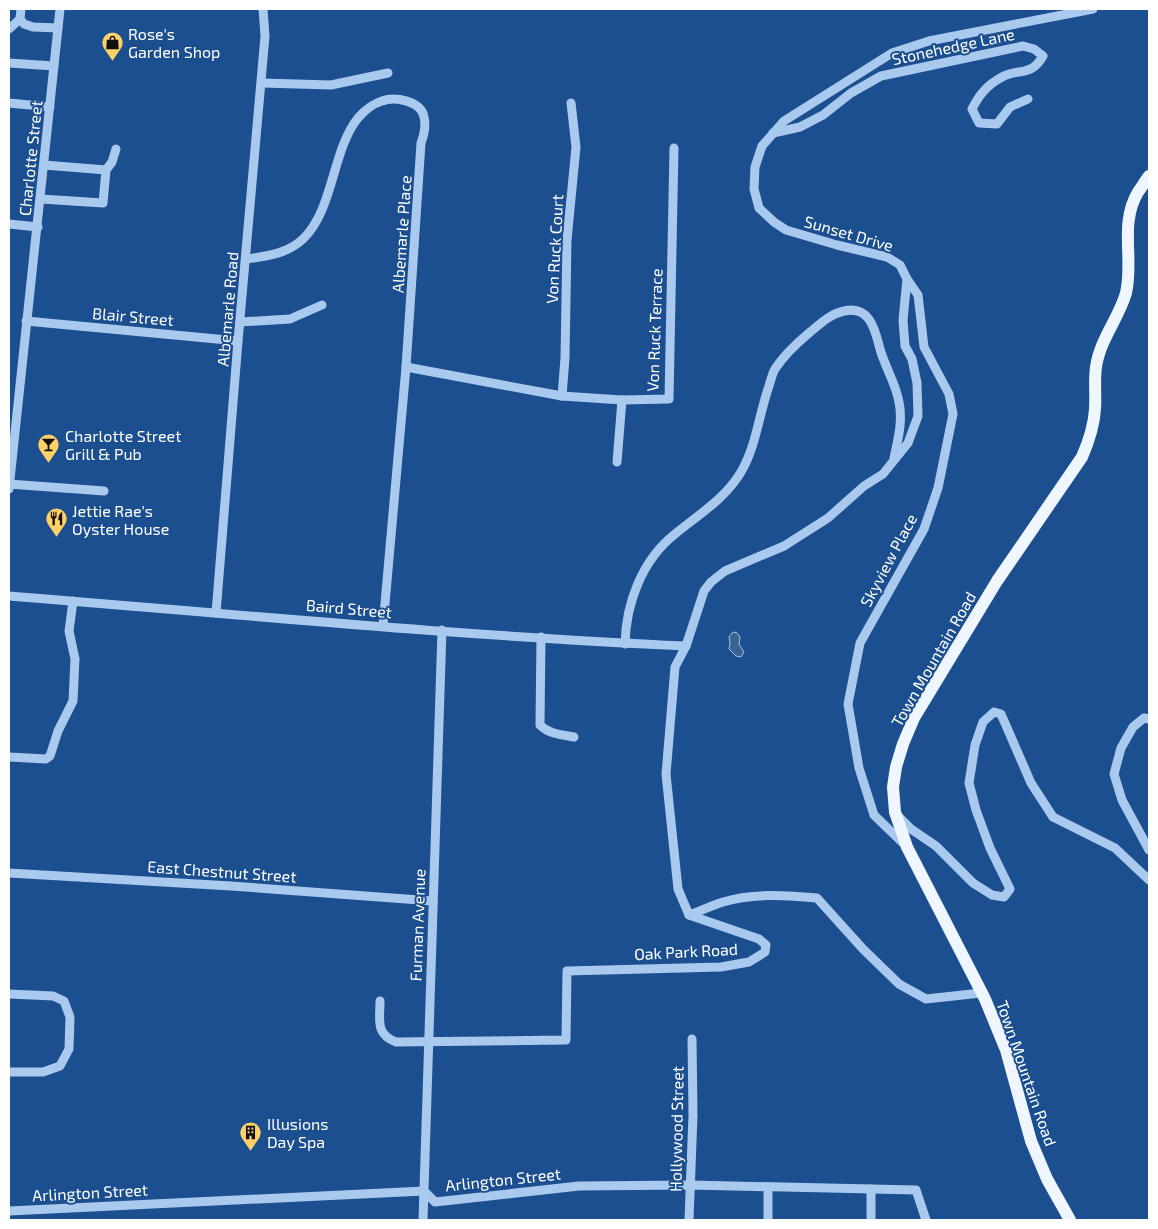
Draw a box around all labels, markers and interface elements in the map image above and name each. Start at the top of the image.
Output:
place label: Rose's Garden Shop [128,24,220,61]
street label: Stonehedge Lane [890,24,1016,68]
shop icon: Rose's Garden Shop [100,30,124,61]
street label: Charlotte Street [14,99,46,217]
street label: Albemarle Place [387,175,415,293]
street label: Von Ruck Court [542,194,566,304]
street label: Sunset Drive [802,211,896,255]
street label: Albemarle Road [213,251,241,367]
street label: Von Ruck Terrace [642,268,666,392]
street label: Blair Street [92,303,174,329]
place label: Charlotte Street Grill & Pub [65,426,181,463]
bar icon: Charlotte Street Grill & Pub [37,432,61,463]
place label: Jettie Rae's Oyster House [72,501,169,538]
restaurant icon: Jettie Rae's Oyster House [44,507,68,538]
street label: Skyview Place [856,510,920,610]
street label: Town Mountain Road [887,588,979,730]
street label: Baird Street [305,595,393,621]
street label: East Chestnut Street [147,856,297,886]
street label: Furman Avenue [406,868,428,982]
street label: Oak Park Road [634,939,738,963]
street label: Town Mountain Road [993,998,1061,1148]
street label: Hollywood Street [665,1066,687,1192]
place label: Illusions Day Spa [267,1114,328,1151]
building icon: Illusions Day Spa [239,1120,263,1151]
street label: Arlington Street [444,1163,562,1195]
street label: Arlington Street [32,1179,148,1205]

